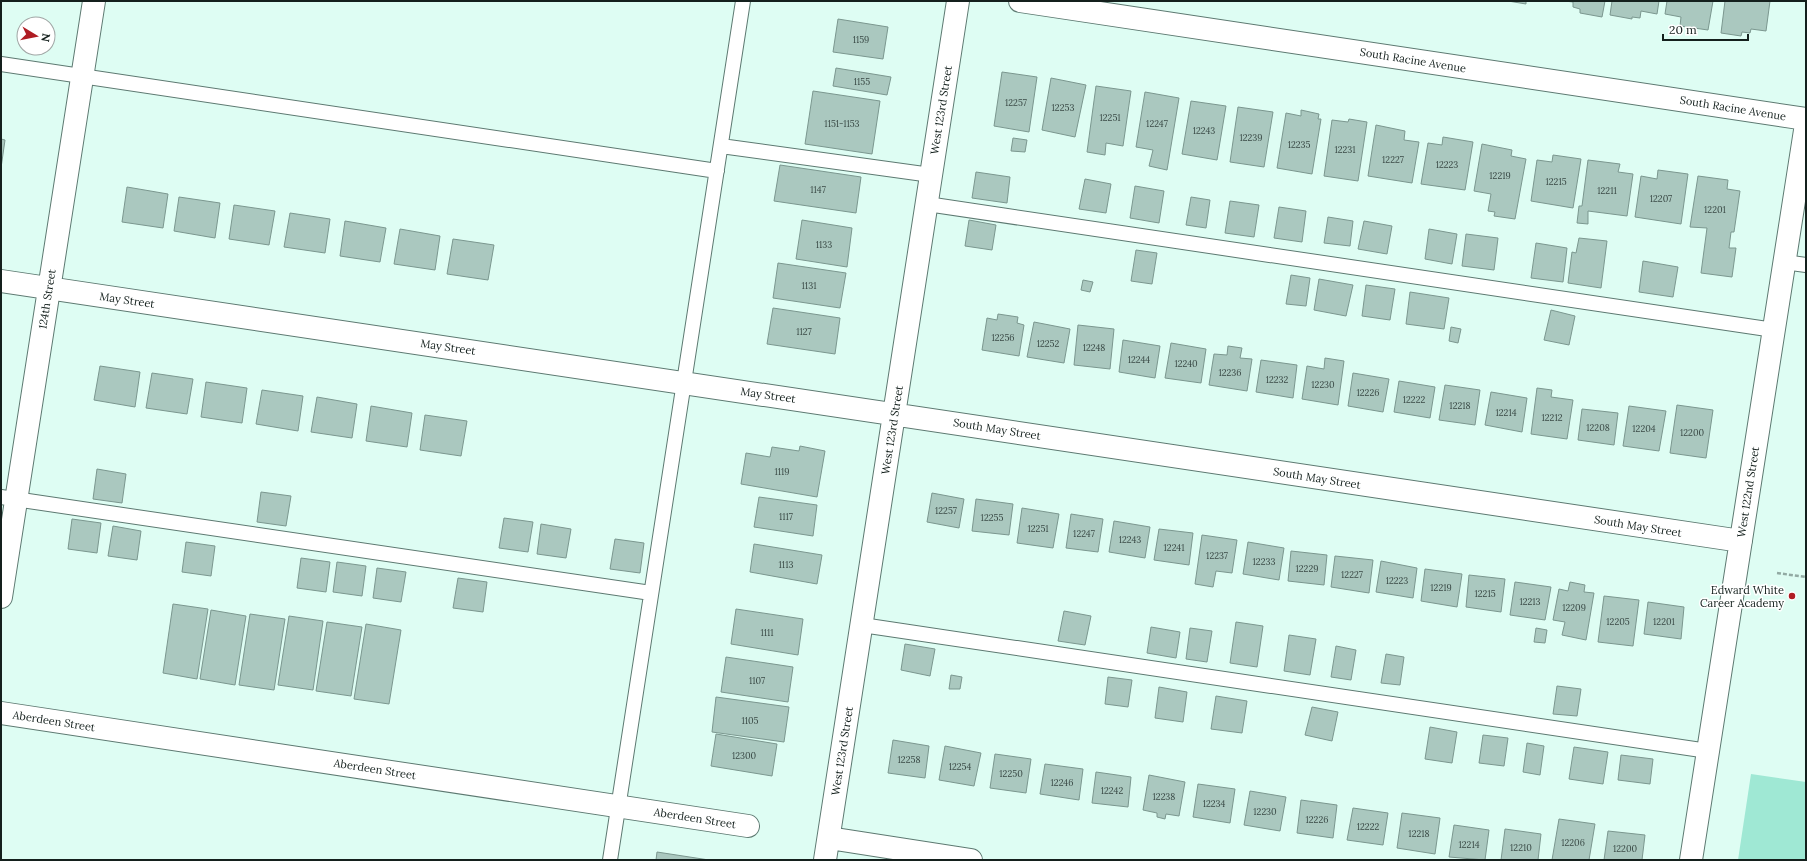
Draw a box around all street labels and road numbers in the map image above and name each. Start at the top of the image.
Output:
street label: South Racine Avenue [1359,45,1467,75]
street label: West 123rd Street [927,64,955,156]
street label: South Racine Avenue [1679,93,1787,123]
street label: 124th Street [35,267,59,330]
street label: May Street [99,289,156,311]
street label: May Street [420,336,477,358]
street label: May Street [740,384,797,406]
street label: West 123rd Street [878,384,906,476]
street label: South May Street [952,415,1043,443]
street label: West 122nd Street [1734,445,1762,538]
street label: South May Street [1272,464,1363,492]
street label: South May Street [1593,512,1684,540]
street label: West 123rd Street [828,705,856,797]
street label: Aberdeen Street [11,707,97,735]
street label: Aberdeen Street [332,755,418,783]
street label: Aberdeen Street [652,804,738,832]

